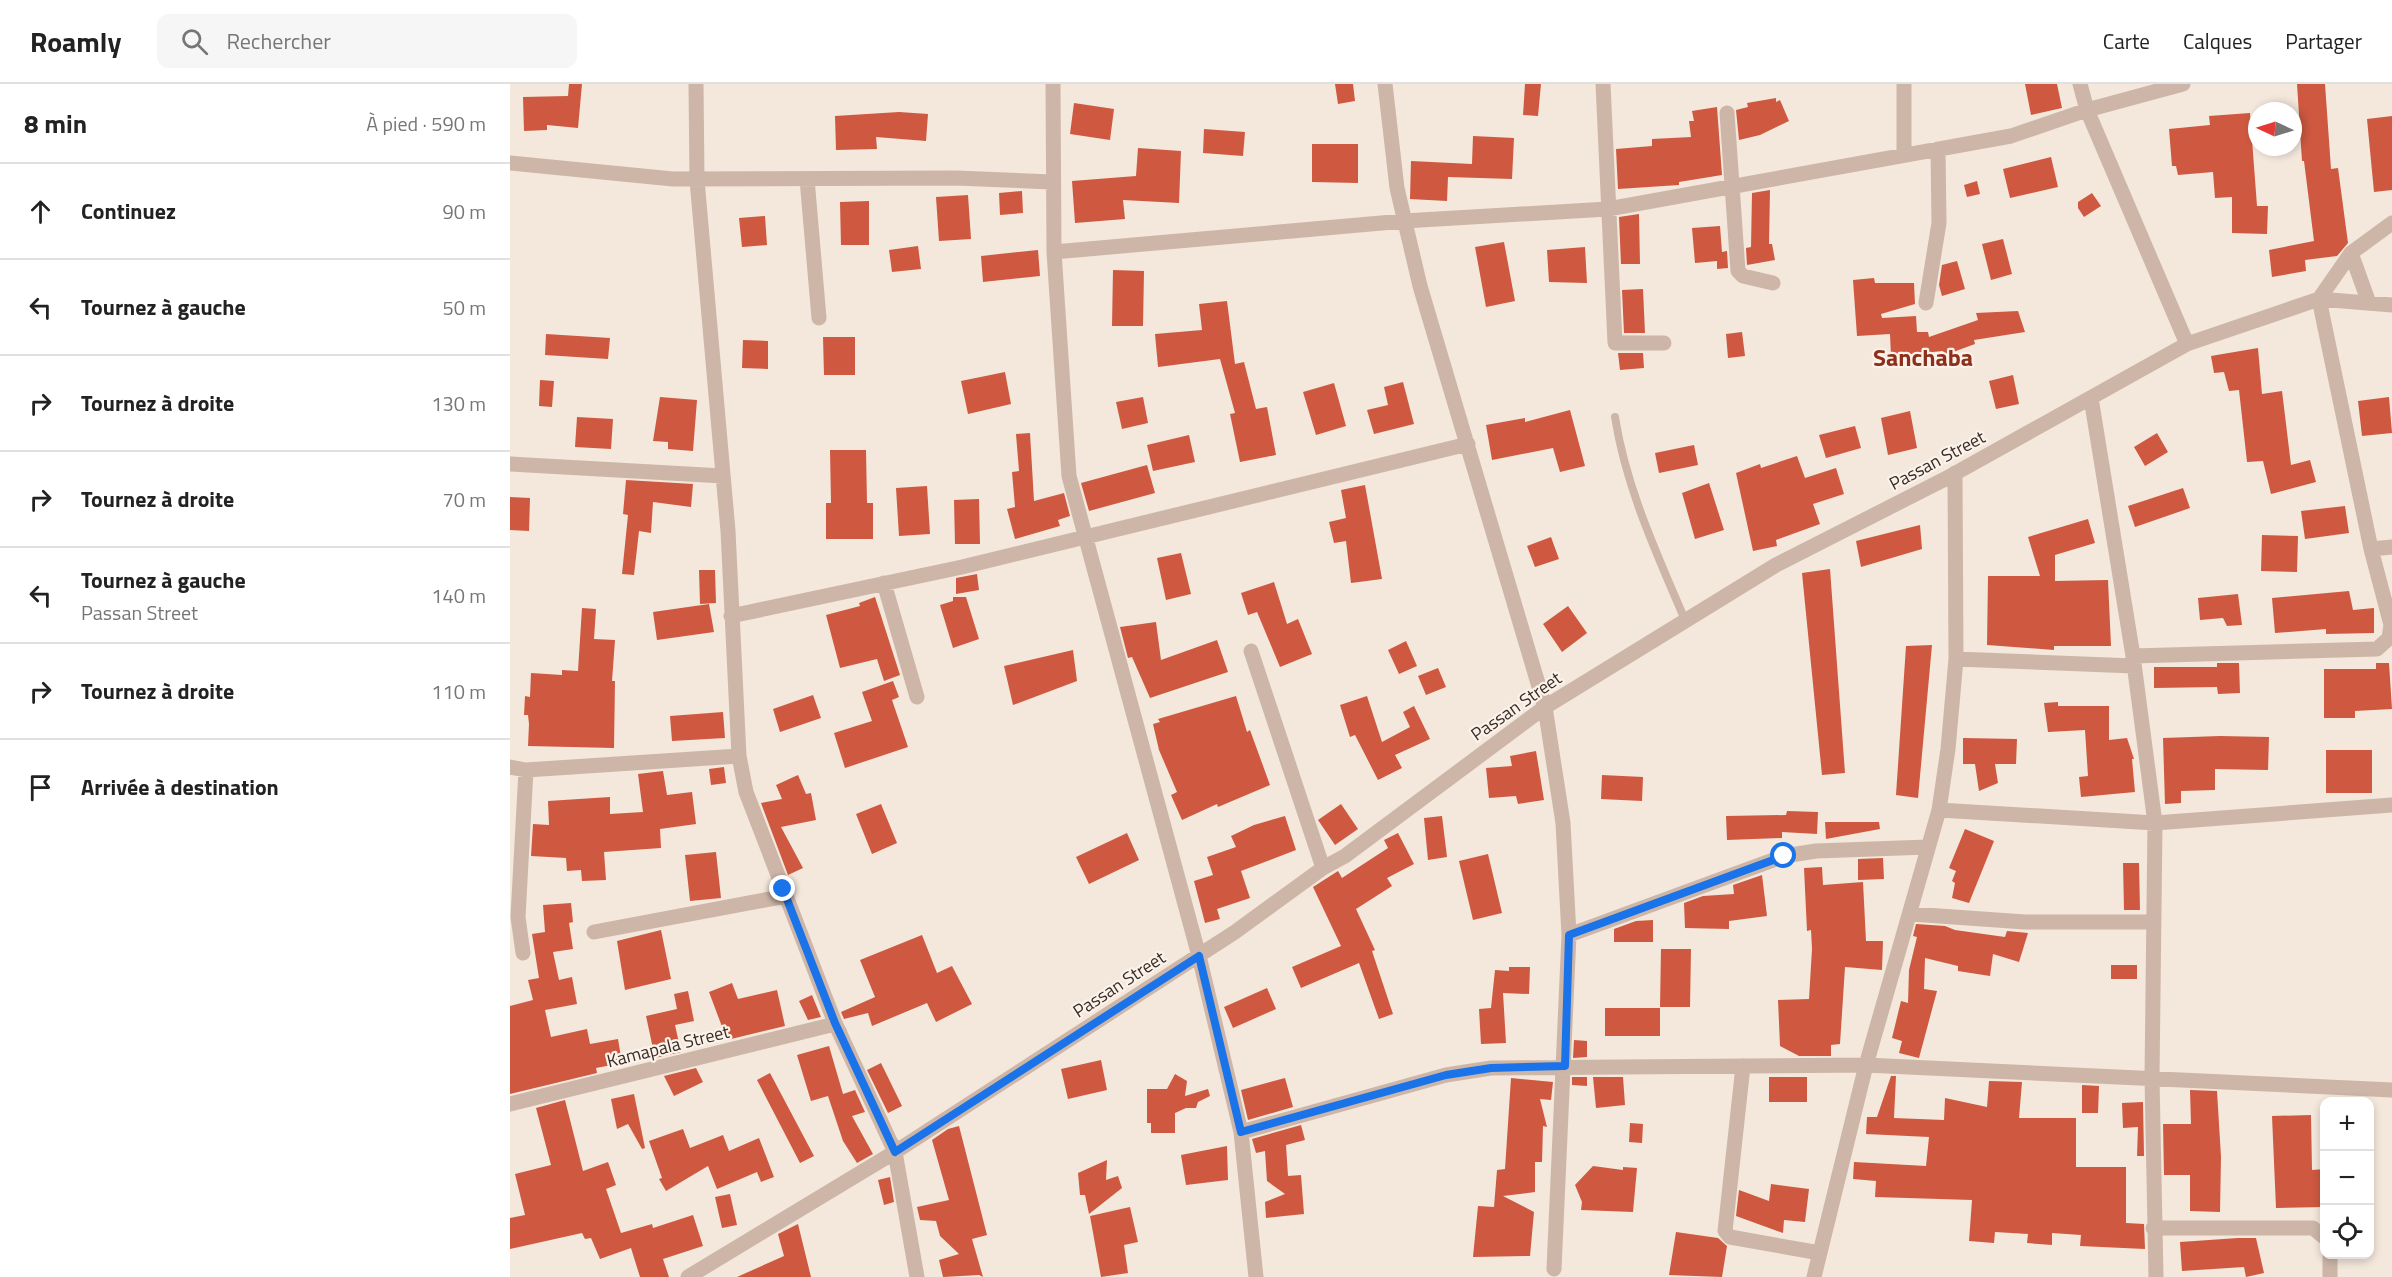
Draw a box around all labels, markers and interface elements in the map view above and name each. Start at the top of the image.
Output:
search box [157,14,577,68]
text: Roamly [30,20,121,63]
text: Rechercher [226,24,331,58]
icon: search [178,25,211,58]
text: Carte [2103,25,2150,57]
text: Calques [2183,25,2252,57]
text: Partager [2285,25,2362,57]
north arrow [2248,102,2302,156]
text: 8 min [24,104,87,143]
text: À pied · 590 m [366,108,486,139]
text: Continuez [81,194,176,228]
icon: ahead [24,195,57,228]
text: 90 m [442,196,486,227]
text: Tournez à gauche [81,290,246,324]
icon: left [24,291,57,324]
text: 50 m [442,292,486,323]
district label: Sanchaba [1873,339,1973,375]
text: Tournez à droite [81,386,234,420]
icon: right [24,387,57,420]
text: 130 m [431,388,486,419]
street label: Passan Street [1884,423,1990,497]
text: Tournez à droite [81,482,234,516]
icon: right [24,483,57,516]
text: 70 m [442,484,486,515]
text: Tournez à gauche [81,563,246,597]
icon: left [24,579,57,612]
text: 140 m [431,580,486,611]
text: Passan Street [81,597,198,628]
street label: Passan Street [1465,664,1567,747]
text: Tournez à droite [81,674,234,708]
icon: right [24,675,57,708]
text: 110 m [431,676,486,707]
text: Arrivée à destination [81,770,279,804]
icon: arrive [24,771,57,804]
route start [1770,842,1796,868]
route end [769,875,795,901]
street label: Passan Street [1067,944,1171,1024]
street label: Kamapala Street [604,1018,733,1074]
map controls [2320,1097,2374,1259]
button: + [2320,1097,2374,1151]
button: − [2320,1151,2374,1205]
button: locate [2320,1205,2374,1259]

